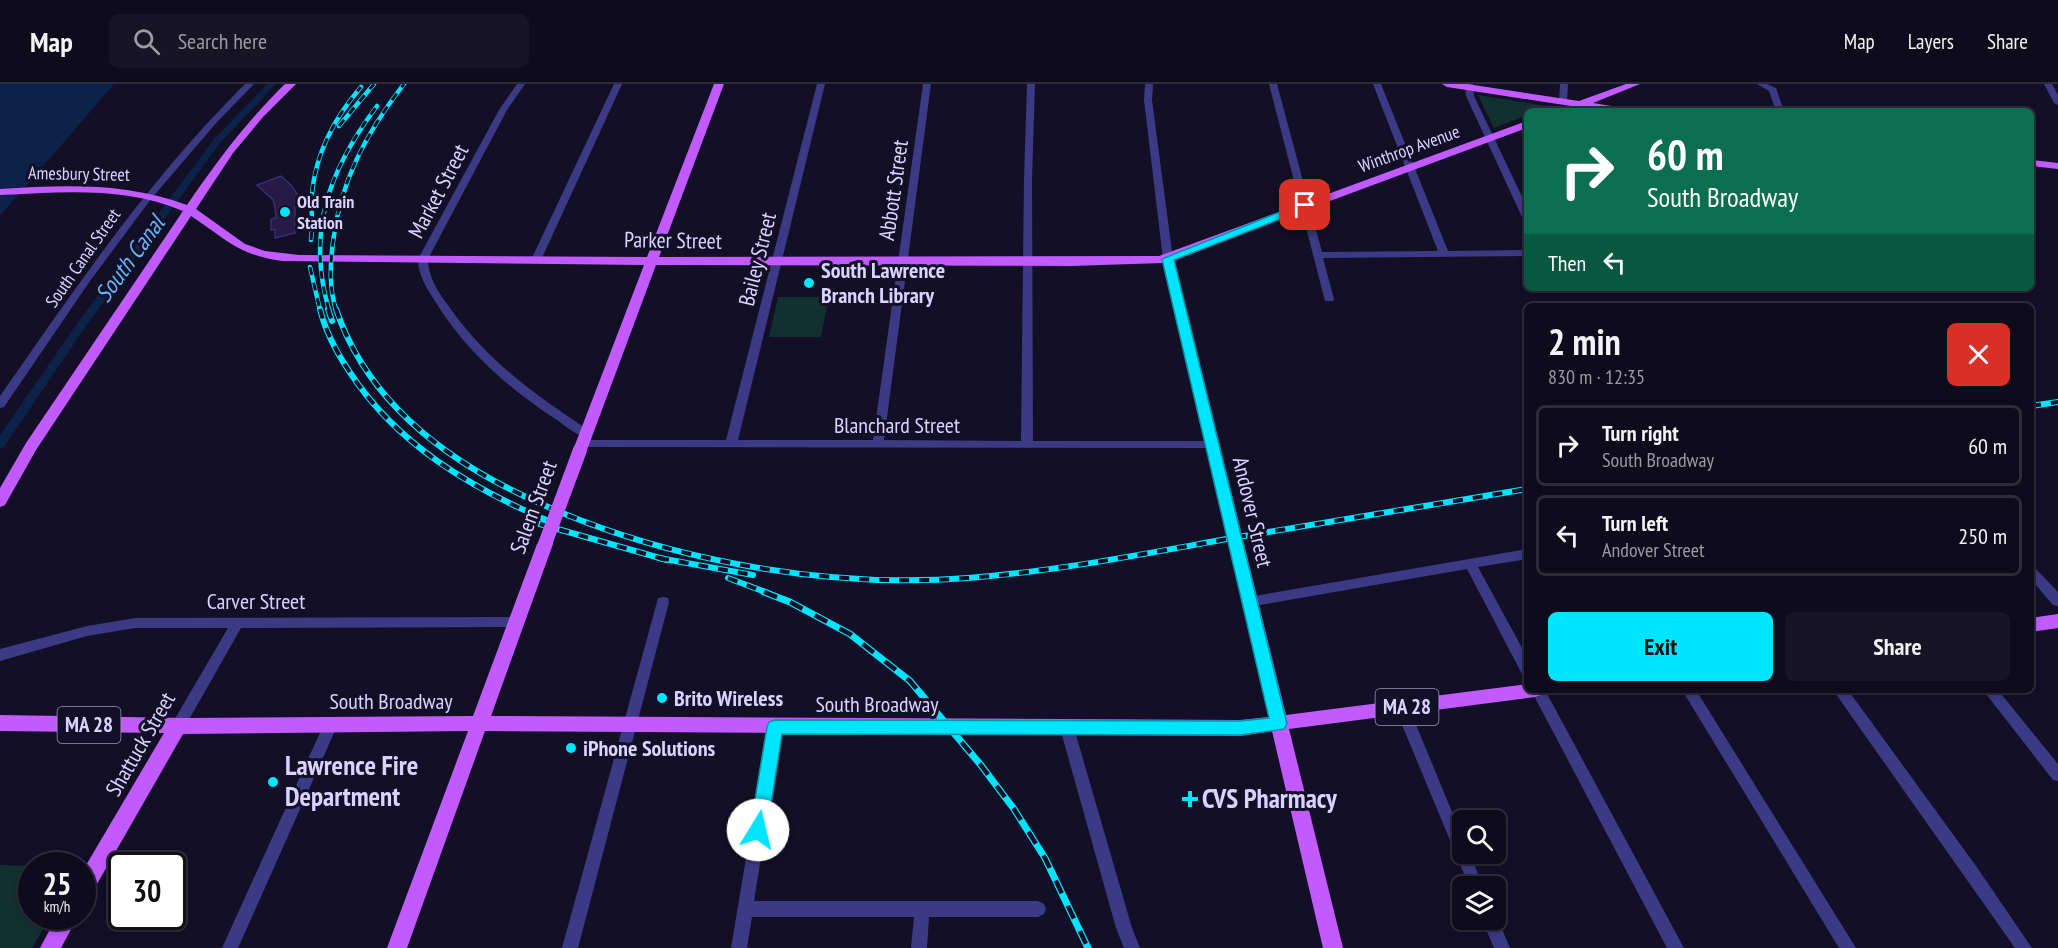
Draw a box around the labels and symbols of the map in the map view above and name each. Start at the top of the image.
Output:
street label: Winthrop Avenue [1355,120,1463,177]
street label: Abbott Street [872,138,914,242]
street label: Market Street [402,139,474,243]
street label: Amesbury Street [28,161,130,186]
pin [1279,179,1330,230]
place label: Old Train Station [297,190,354,234]
street label: South Canal Street [40,204,125,312]
marker: Old Train Station [278,205,292,219]
water label: South Canal [88,207,173,308]
street label: Bailey Street [732,209,782,309]
street label: Parker Street [624,225,722,255]
place label: South Lawrence Branch Library [821,256,945,309]
marker: South Lawrence Branch Library [802,276,816,290]
street label: Blanchard Street [834,411,960,439]
street label: Andover Street [1227,454,1279,570]
street label: Salem Street [503,457,563,557]
street label: Carver Street [207,587,305,615]
place label: Brito Wireless [674,684,783,712]
street label: Shattuck Street [99,687,181,801]
street label: South Broadway [329,687,453,715]
road number: MA 28 [1376,689,1438,725]
street label: South Broadway [815,690,939,718]
marker: Brito Wireless [655,691,669,705]
road number: MA 28 [58,707,121,743]
place label: iPhone Solutions [583,734,716,762]
marker: iPhone Solutions [564,741,578,755]
place label: Lawrence Fire Department [285,748,418,813]
marker: Lawrence Fire Department [266,775,280,789]
place label: CVS Pharmacy [1202,781,1338,815]
marker: CVS Pharmacy [1183,792,1197,806]
position arrow [726,798,790,862]
speed limit sign: 30 [108,852,186,930]

